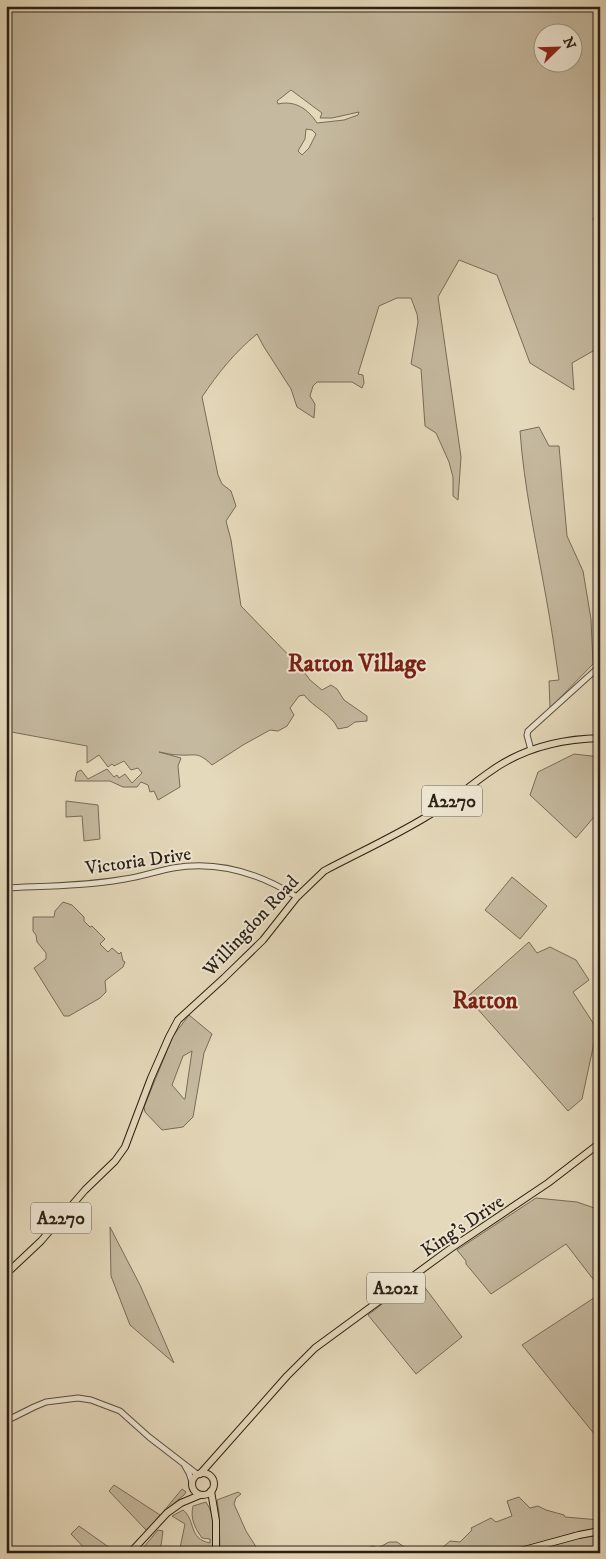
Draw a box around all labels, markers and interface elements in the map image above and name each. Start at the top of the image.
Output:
north arrow [534,22,584,72]
text: N [559,35,580,53]
district label: Ratton Village [288,649,426,679]
road number: A2270 [422,786,482,816]
street label: Victoria Drive [83,843,193,880]
street label: Willingdon Road [198,870,304,982]
district label: Ratton [452,986,518,1016]
street label: King's Drive [417,1190,509,1262]
road number: A2270 [31,1202,91,1234]
road number: A2021 [367,1273,425,1304]

